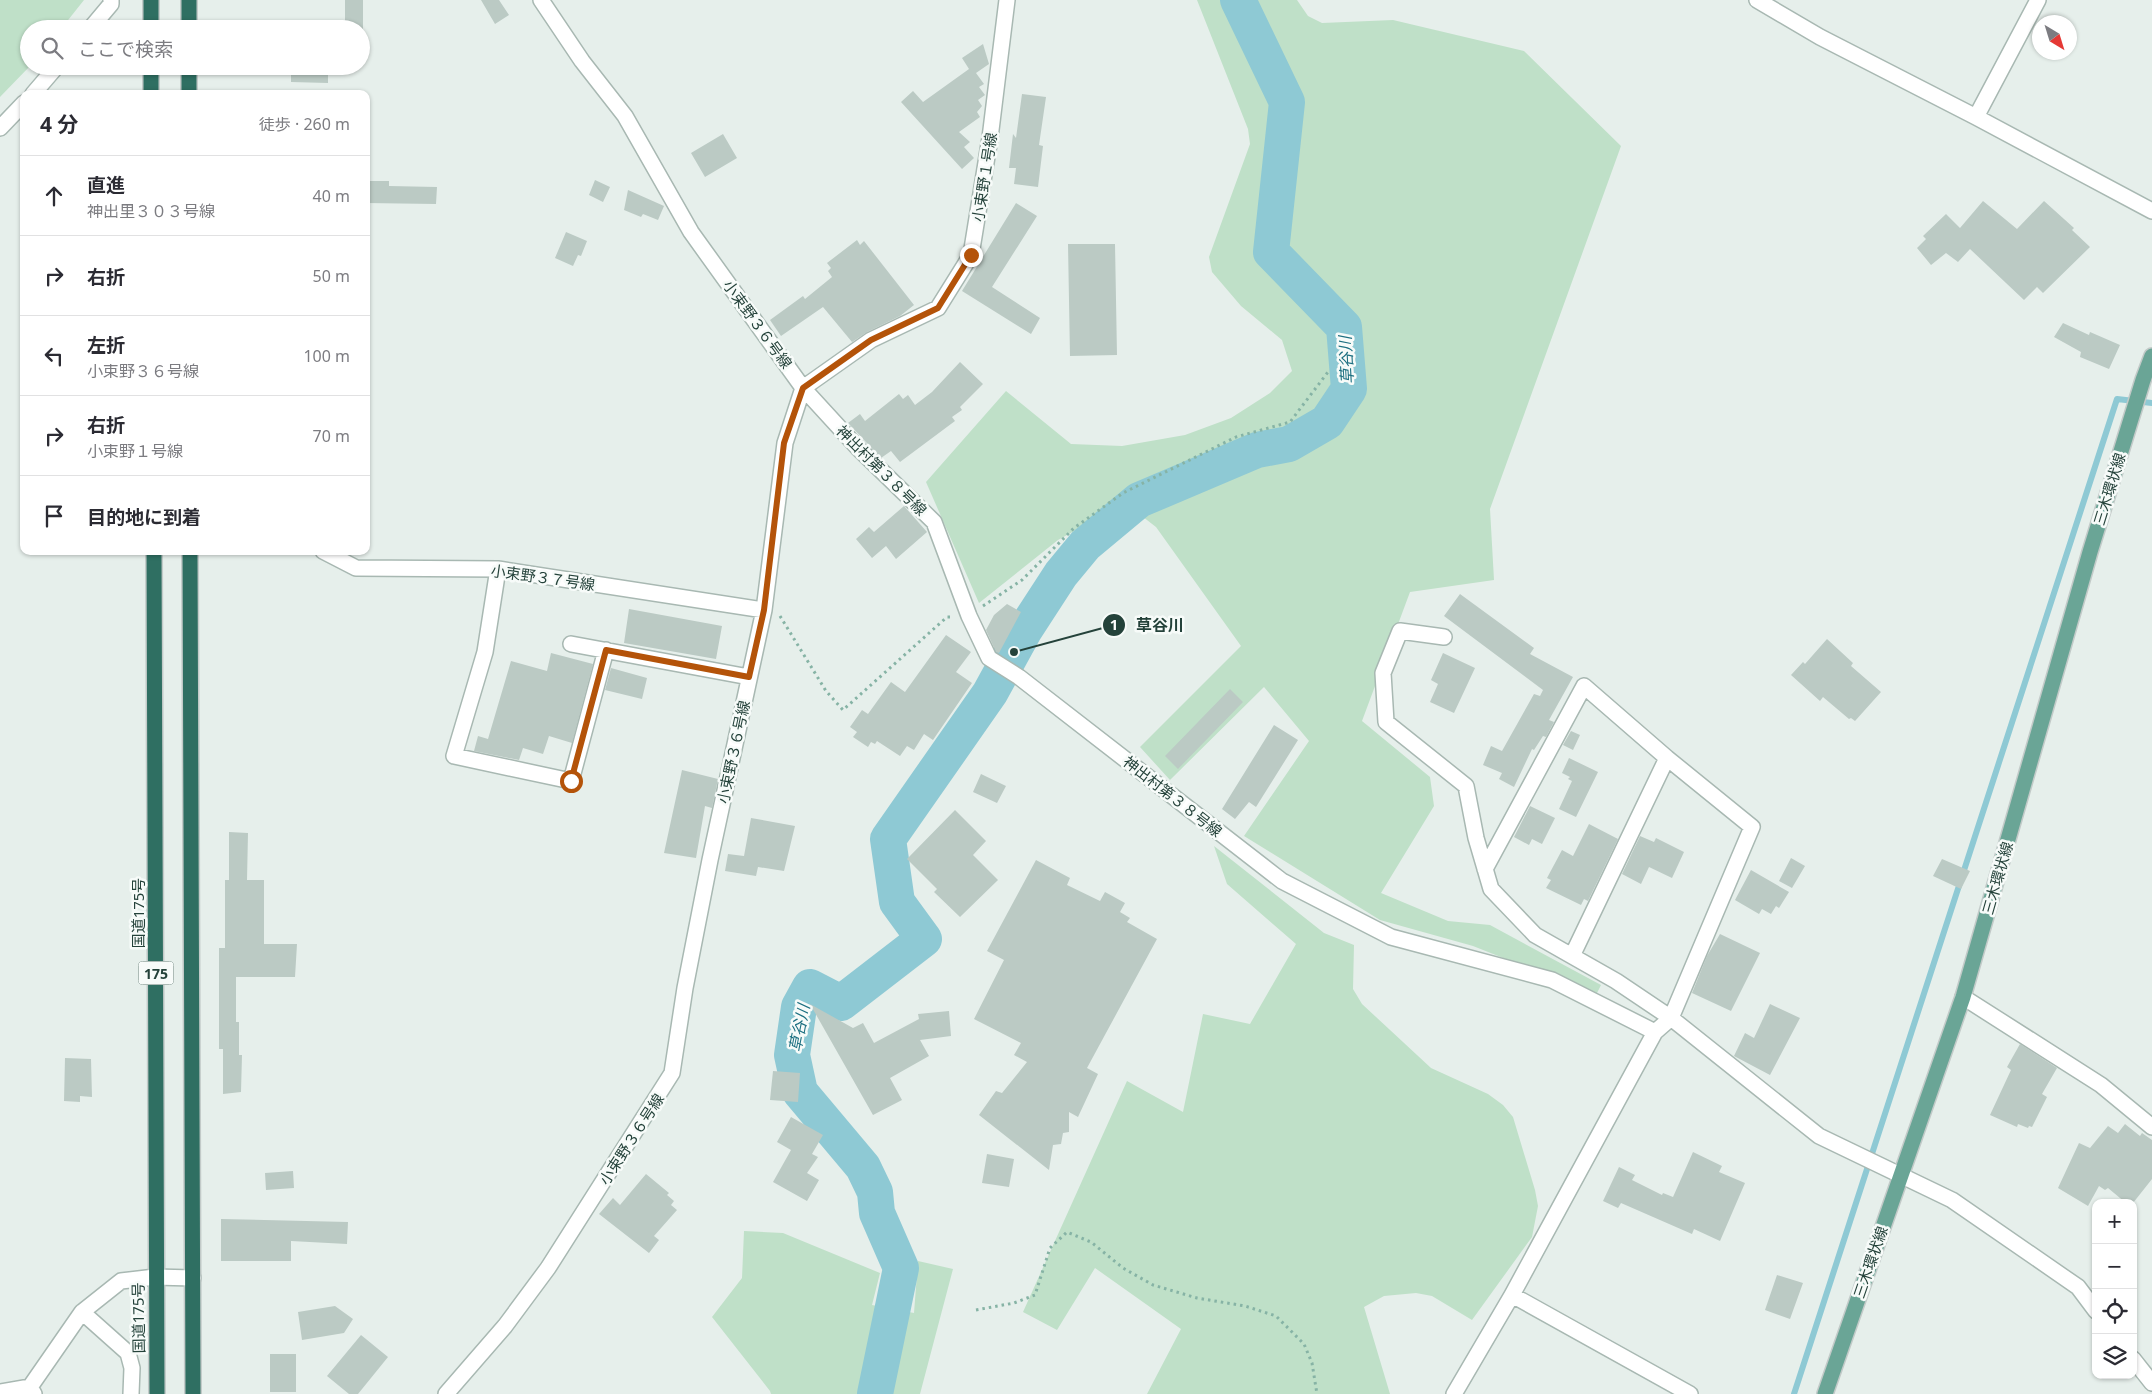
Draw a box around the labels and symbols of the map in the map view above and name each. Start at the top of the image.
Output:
north arrow [2032,15,2077,60]
street label: 小束野１号線 [967,131,1001,223]
route end [960,244,983,267]
street label: 小束野３６号線 [719,276,797,372]
water label: 草谷川 [1334,333,1358,385]
street label: 神出村第３８号線 [832,420,932,520]
street label: 三木環状線 [2088,450,2130,528]
street label: 小束野３７号線 [490,560,596,594]
callout: 草谷川 [1101,610,1194,641]
text: 1 [1110,614,1118,634]
text: 草谷川 [1136,614,1184,636]
street label: 小束野３６号線 [712,699,754,805]
street label: 神出村第３８号線 [1120,751,1226,841]
route start [560,770,583,793]
street label: 三木環状線 [1977,839,2017,917]
street label: 国道175号 [128,878,148,948]
road number: 175 [138,961,174,984]
water label: 草谷川 [784,1000,815,1054]
street label: 小束野３６号線 [594,1090,668,1188]
street label: 三木環状線 [1848,1223,1892,1301]
street label: 国道175号 [127,1282,149,1354]

